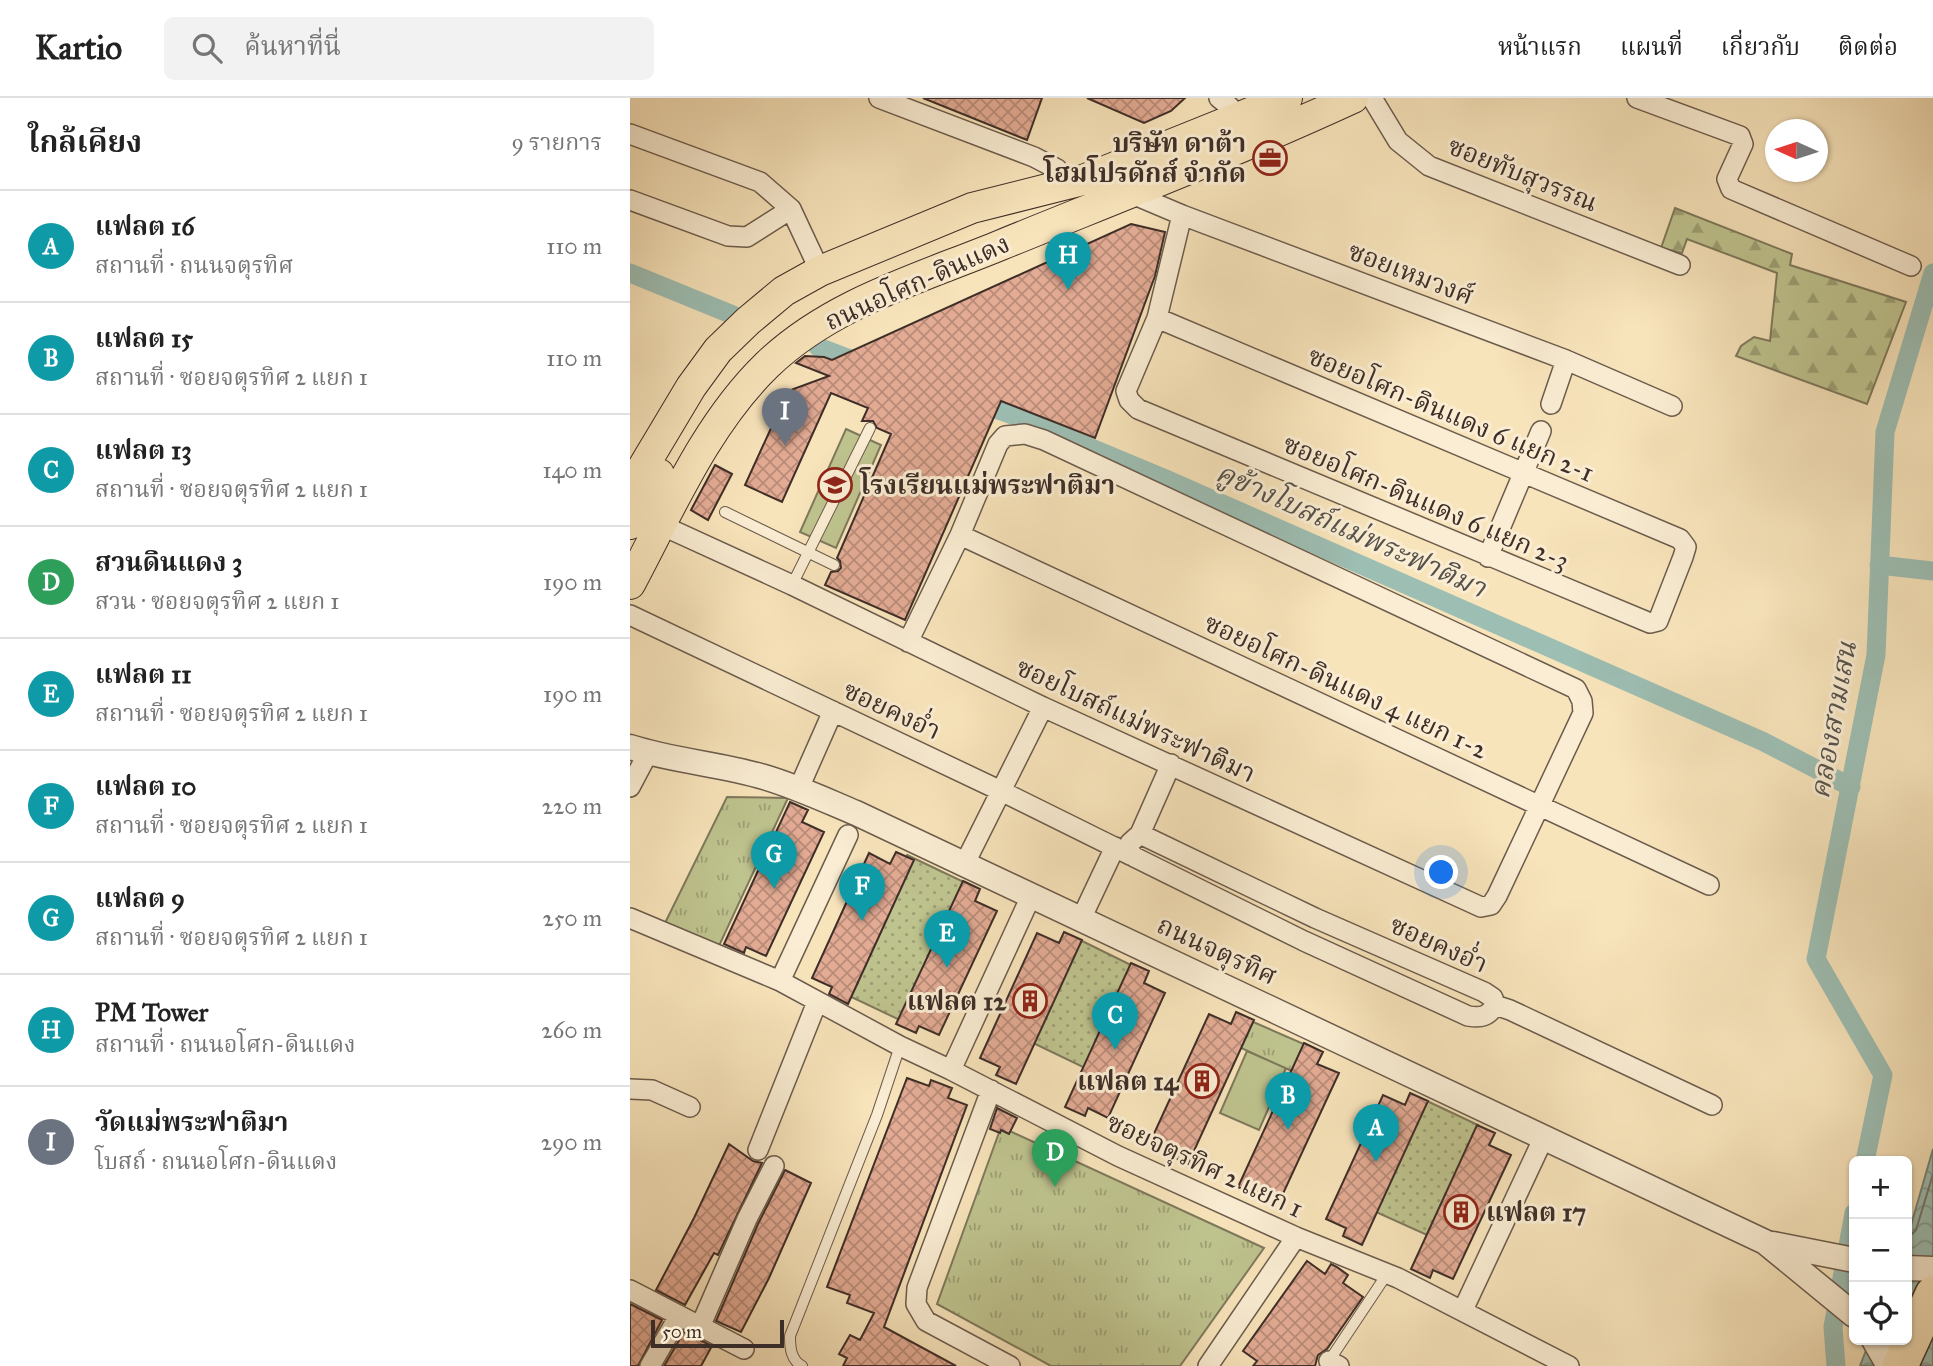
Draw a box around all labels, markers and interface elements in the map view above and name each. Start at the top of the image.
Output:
search box [164,17,654,80]
text: Kartio [35,28,122,68]
icon: search [188,29,226,67]
text: ค้นหาที่นี่ [244,30,341,62]
text: หน้าแรก [1498,32,1582,62]
text: แผนที่ [1620,32,1683,62]
text: เกี่ยวกับ [1721,32,1800,62]
text: ติดต่อ [1838,32,1898,62]
north arrow [1765,119,1828,182]
text: ใกล้เคียง [28,124,142,160]
place label: บริษัท ดาต้า โฮมโปรดักส์ จำกัด [1043,127,1246,189]
text: 9 รายการ [511,128,602,156]
street label: ซอยทับสุวรรณ [1443,129,1603,220]
office icon: บริษัท ดาต้า โฮมโปรดักส์ จำกัด [1251,139,1289,177]
text: แฟลต 16 [95,210,195,242]
street label: ถนนอโศก-ดินแดง [819,225,1014,337]
text: A [43,232,59,260]
text: 110 m [546,232,602,260]
pin: H [1045,232,1091,290]
street label: ซอยเหมวงศ์ [1344,234,1478,312]
text: สถานที่ · ถนนจตุรทิศ [95,251,293,279]
text: แฟลต 15 [95,322,193,354]
street label: ซอยอโศก-ดินแดง 6 แยก 2-1 [1303,337,1600,489]
text: B [43,344,59,372]
text: 110 m [546,344,602,372]
text: สถานที่ · ซอยจตุรทิศ 2 แยก 1 [95,363,368,391]
pin: I [762,388,808,446]
street label: ซอยอโศก-ดินแดง 6 แยก 2-3 [1278,425,1575,577]
text: แฟลต 13 [95,434,192,466]
water label: คูข้างโบสถ์แม่พระฟาติมา [1210,453,1493,607]
text: C [43,456,59,484]
text: 140 m [542,456,602,484]
school or university icon: โรงเรียนแม่พระฟาติมา [816,466,854,504]
place label: โรงเรียนแม่พระฟาติมา [859,467,1115,501]
text: สถานที่ · ซอยจตุรทิศ 2 แยก 1 [95,475,368,503]
text: สวนดินแดง 3 [95,546,242,578]
text: D [42,568,60,596]
text: 190 m [543,568,602,596]
text: สวน · ซอยจตุรทิศ 2 แยก 1 [95,587,339,615]
street label: ซอยอโศก-ดินแดง 4 แยก 1-2 [1199,604,1494,766]
water label: คลองสามเสน [1802,638,1864,801]
street label: ซอยโบสถ์แม่พระฟาติมา [1011,649,1262,790]
text: แฟลต 11 [95,658,192,690]
street label: ซอยคงอ่ำ [838,671,947,746]
text: E [43,680,59,708]
text: 190 m [543,680,602,708]
text: สถานที่ · ซอยจตุรทิศ 2 แยก 1 [95,699,368,727]
text: แฟลต 10 [95,770,196,802]
text: F [43,792,59,820]
text: 220 m [542,792,602,820]
text: สถานที่ · ซอยจตุรทิศ 2 แยก 1 [95,811,368,839]
pin: G [751,831,797,889]
your location [1424,855,1458,889]
pin: F [839,863,885,921]
text: แฟลต 9 [95,882,185,914]
text: G [43,904,59,932]
text: 250 m [542,904,602,932]
street label: ซอยคงอ่ำ [1385,906,1494,980]
street label: ถนนจตุรทิศ [1151,908,1282,993]
pin: E [924,910,970,968]
text: สถานที่ · ซอยจตุรทิศ 2 แยก 1 [95,923,368,951]
building icon: แฟลต 12 [1011,982,1049,1020]
place label: แฟลต 12 [907,985,1007,1017]
pin: C [1092,992,1138,1050]
text: PM Tower [95,996,208,1028]
text: H [41,1016,61,1044]
text: 260 m [541,1016,602,1044]
text: สถานที่ · ถนนอโศก-ดินแดง [95,1030,356,1058]
building icon: แฟลต 14 [1183,1062,1221,1100]
place label: แฟลต 14 [1077,1065,1180,1097]
pin: B [1265,1072,1311,1130]
pin: A [1353,1104,1399,1162]
text: วัดแม่พระฟาติมา [95,1106,288,1138]
street label: ซอยจตุรทิศ 2 แยก 1 [1101,1106,1308,1226]
text: I [46,1128,56,1156]
text: 290 m [541,1128,602,1156]
pin: D [1032,1129,1078,1187]
text: โบสถ์ · ถนนอโศก-ดินแดง [95,1147,337,1175]
map controls [1849,1156,1912,1345]
button: + [1849,1156,1912,1219]
building icon: แฟลต 17 [1442,1193,1480,1231]
place label: แฟลต 17 [1486,1196,1586,1228]
button: − [1849,1219,1912,1282]
button: locate [1849,1282,1912,1345]
scale bar [651,1317,784,1349]
text: 50 m [662,1320,702,1343]

